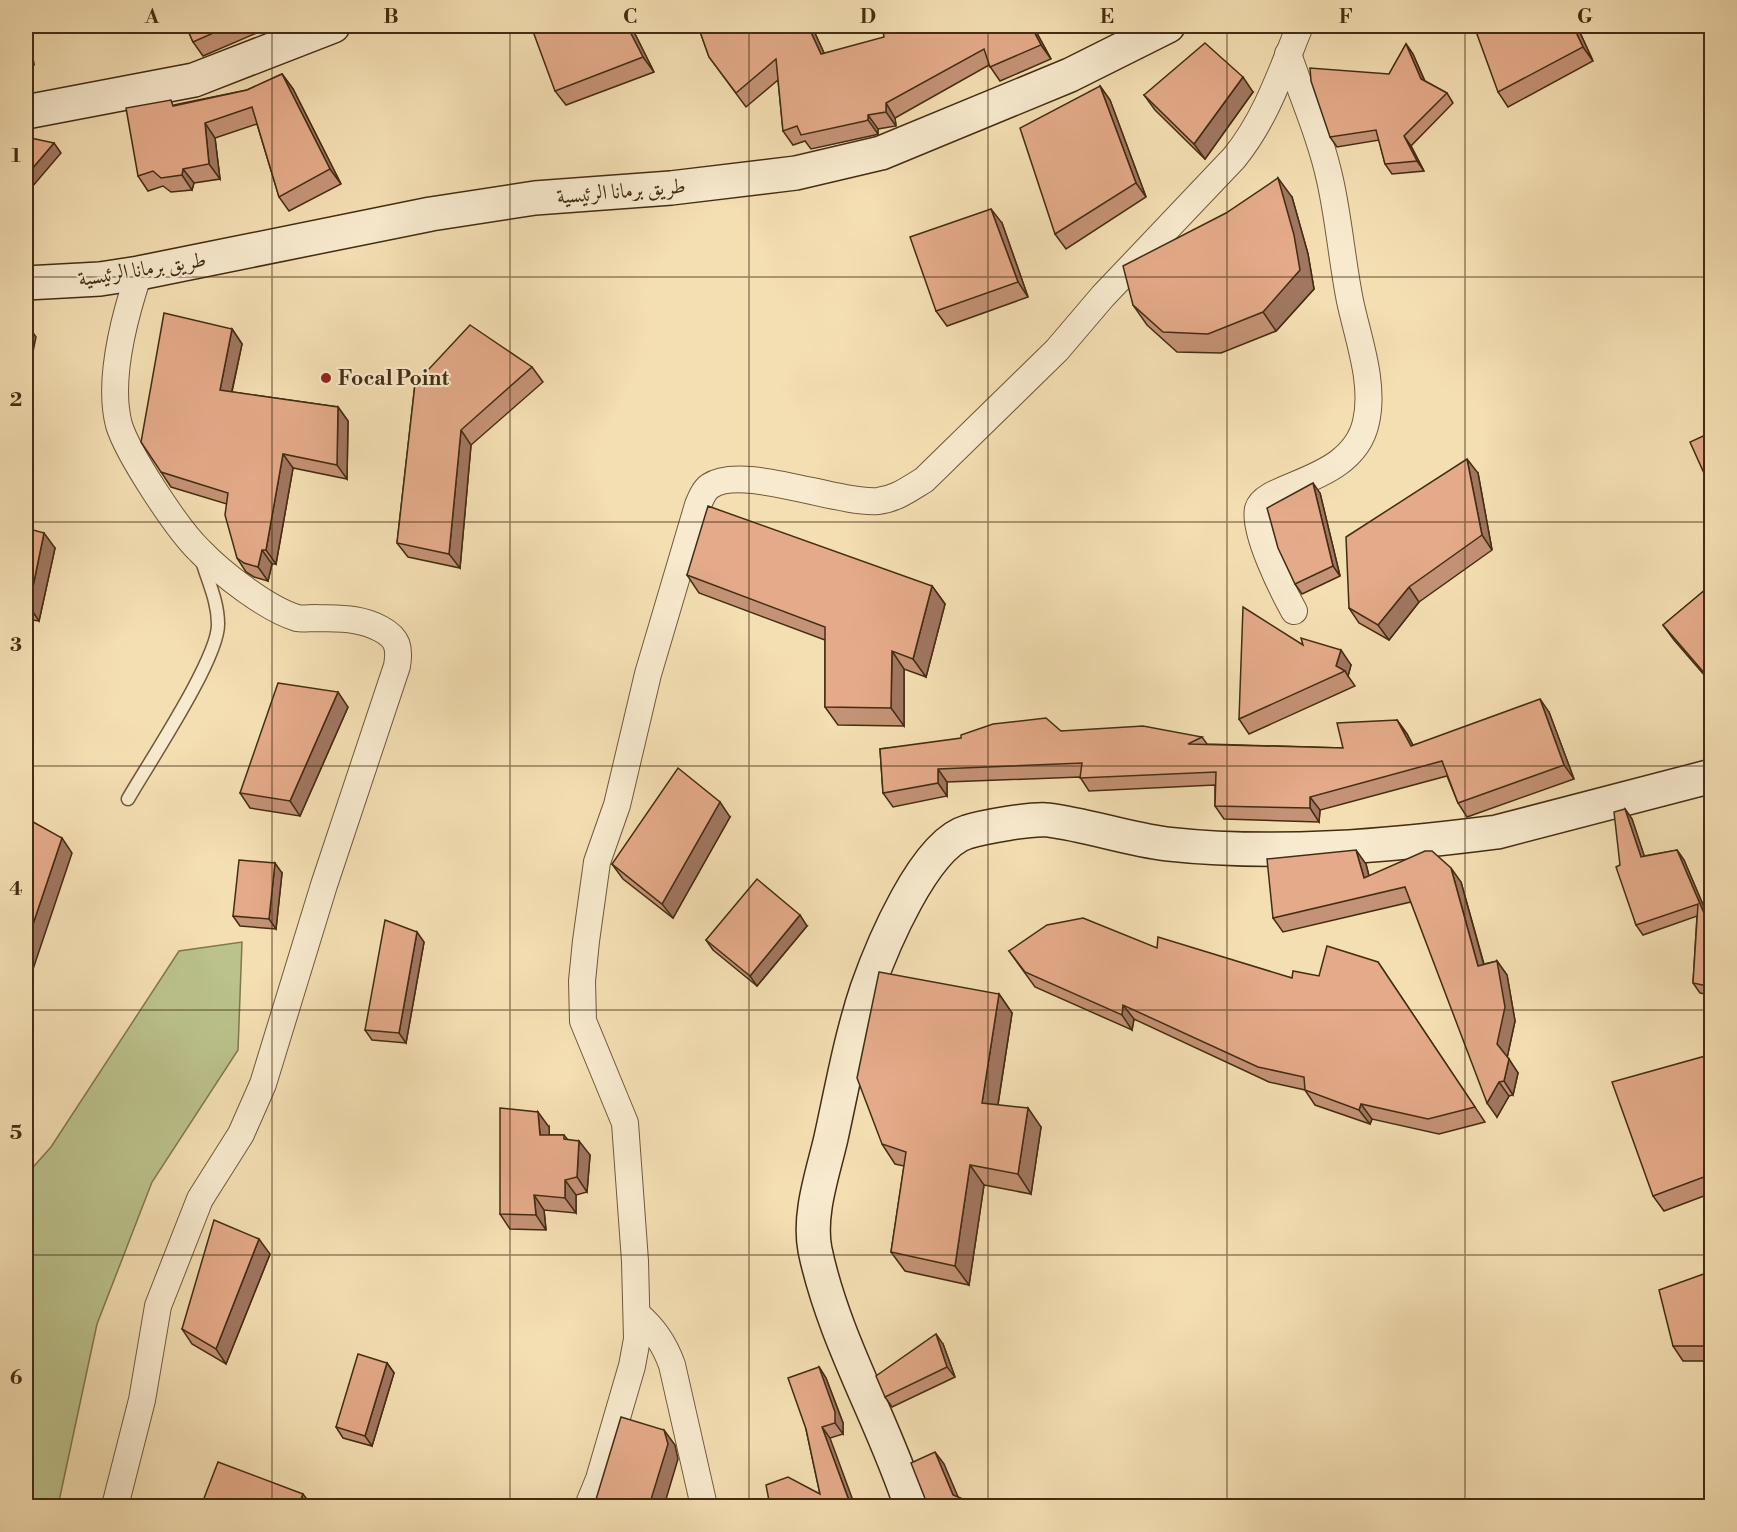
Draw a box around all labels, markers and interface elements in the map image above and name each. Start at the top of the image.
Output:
text: A [144,5,160,30]
text: B [383,5,399,30]
text: C [623,5,637,30]
text: D [860,5,876,30]
text: E [1100,5,1114,30]
text: F [1339,5,1353,30]
text: G [1577,5,1593,30]
text: 1 [11,144,21,169]
street label: طريق برمانا الرئيسية [556,173,687,211]
street label: طريق برمانا الرئيسية [76,247,208,293]
place label: Focal Point [338,366,449,392]
marker: Focal Point [319,371,333,385]
text: 2 [10,388,22,413]
text: 3 [10,633,22,658]
text: 4 [9,877,23,902]
text: 5 [10,1121,22,1146]
text: 6 [10,1366,23,1391]

